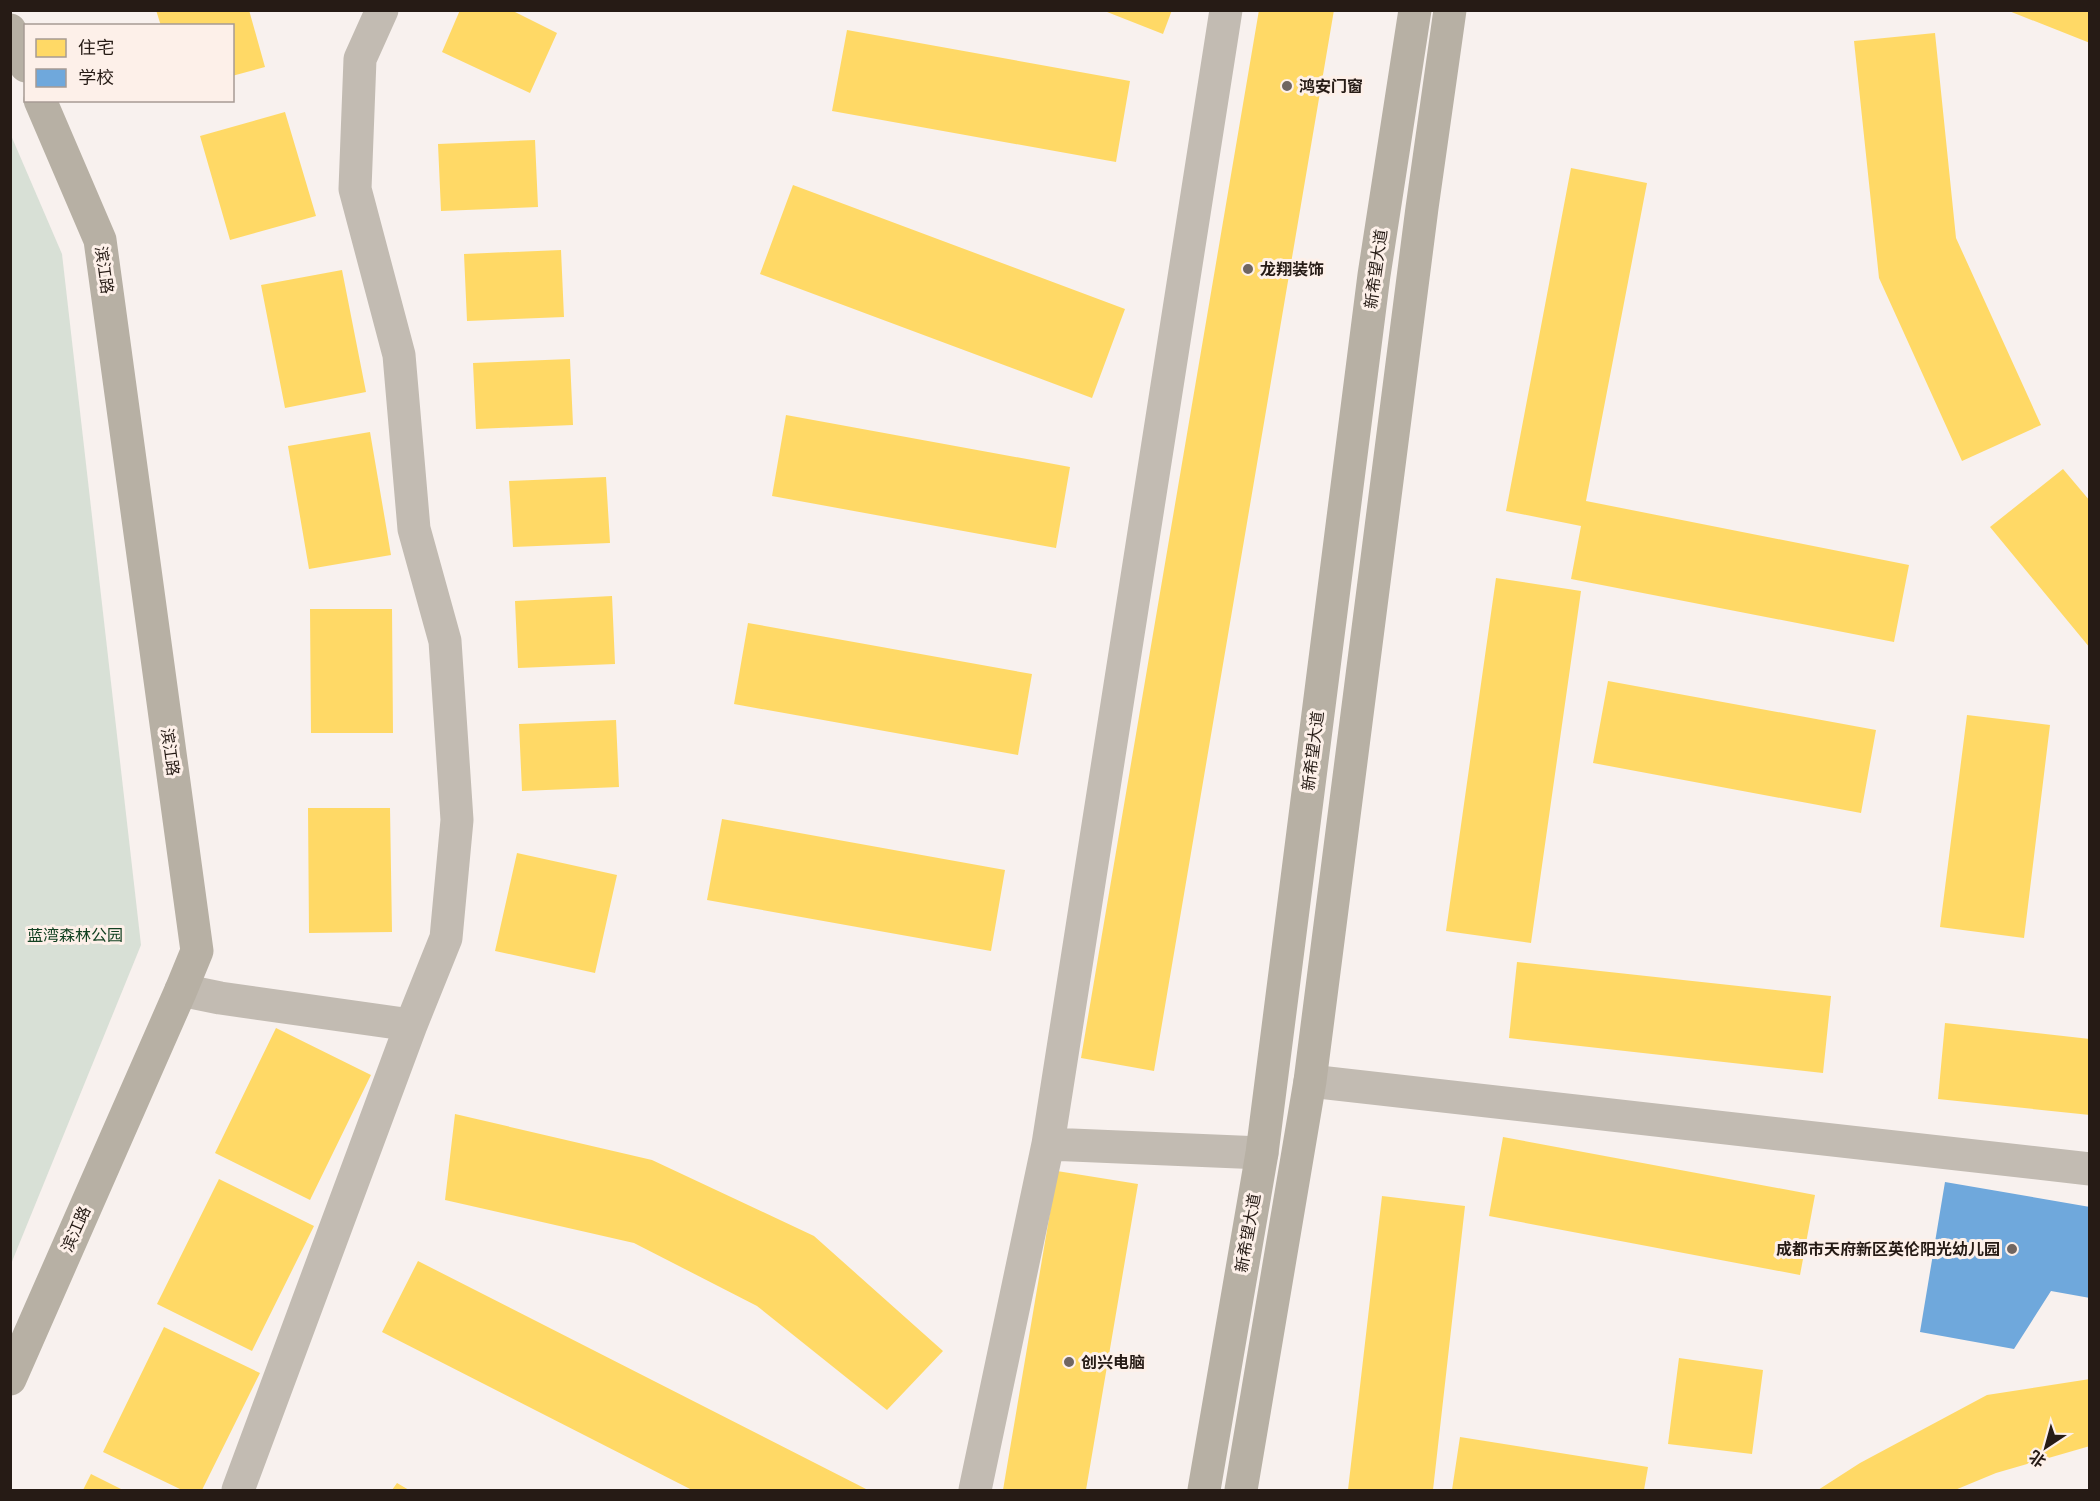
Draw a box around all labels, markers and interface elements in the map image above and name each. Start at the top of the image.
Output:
legend [24,24,234,102]
text: 住宅 [78,37,114,58]
text: 学校 [78,67,114,88]
place label: 鸿安门窗 [1299,77,1363,96]
marker: 鸿安门窗 [1280,79,1294,93]
street label: 新希望大道 [1361,228,1391,310]
street label: 滨江路 [91,245,117,295]
place label: 龙翔装饰 [1260,260,1324,279]
marker: 龙翔装饰 [1241,262,1255,276]
street label: 新希望大道 [1299,710,1327,792]
street label: 滨江路 [157,727,183,777]
park label: 蓝湾森林公园 [27,926,123,945]
street label: 新希望大道 [1232,1192,1264,1274]
street label: 滨江路 [58,1203,94,1255]
place label: 成都市天府新区英伦阳光幼儿园 [1776,1240,2000,1259]
marker: 成都市天府新区英伦阳光幼儿园 [2005,1242,2019,1256]
place label: 创兴电脑 [1081,1353,1145,1372]
marker: 创兴电脑 [1062,1355,1076,1369]
north arrow [2016,1417,2076,1477]
text: 北 [2025,1446,2050,1471]

